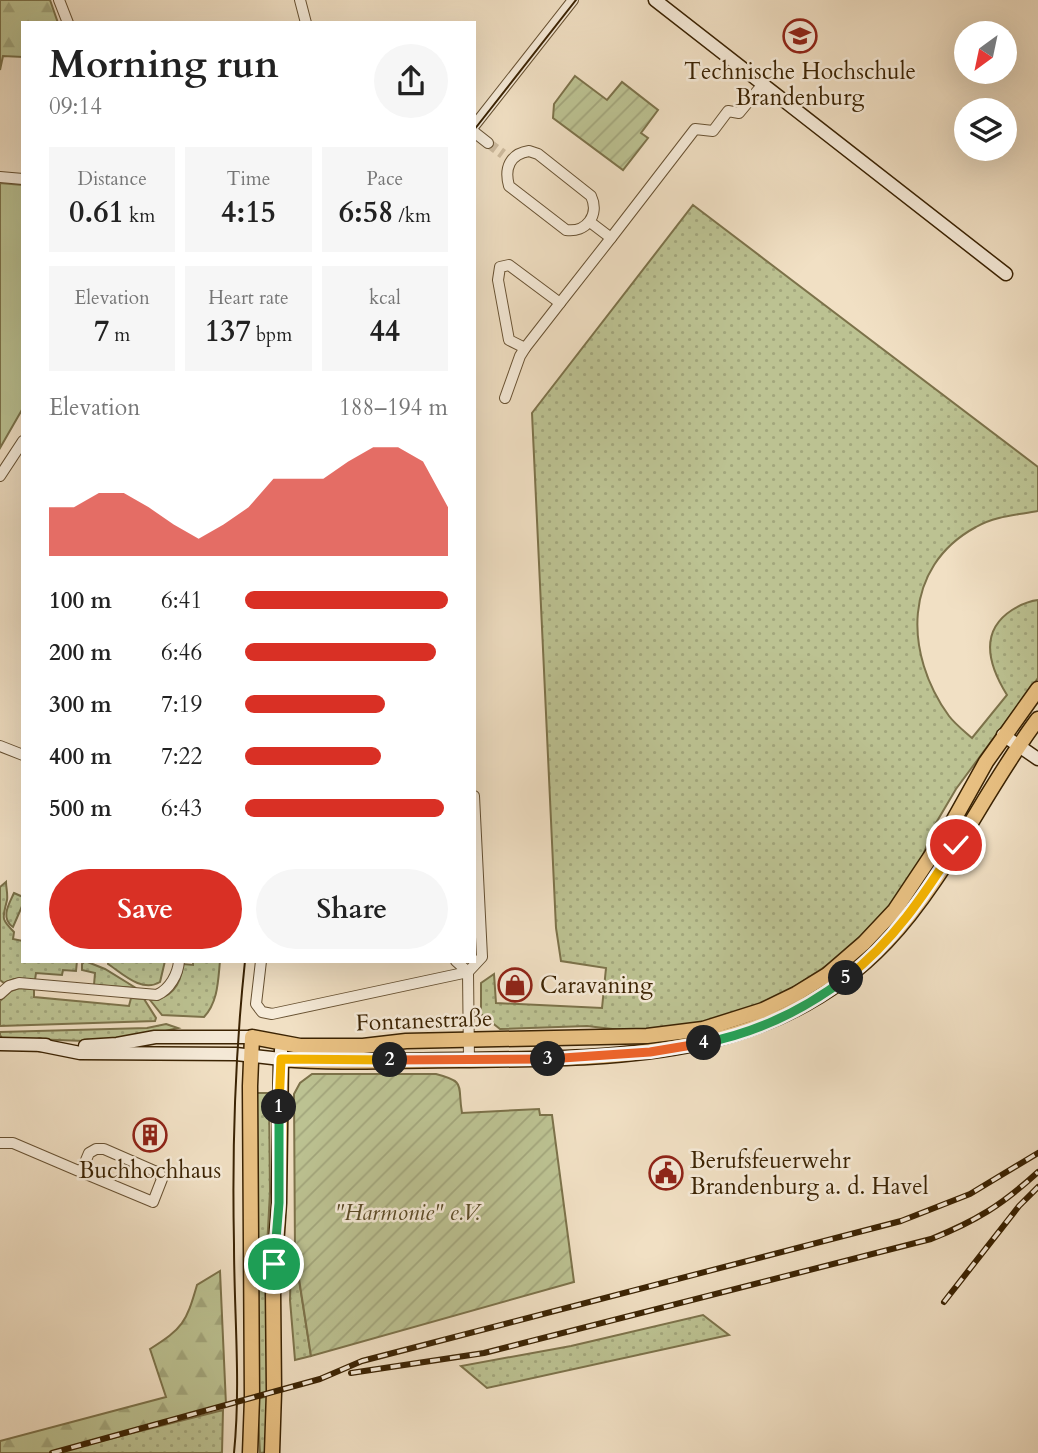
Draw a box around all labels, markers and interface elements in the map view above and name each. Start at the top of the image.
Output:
school or university icon: Technische Hochschule Brandenburg [781,17,819,55]
north arrow [954,21,1017,84]
map controls [954,21,1017,161]
text: Morning run [49,39,279,91]
button: share [374,44,448,118]
place label: Technische Hochschule Brandenburg [684,56,916,113]
text: 09:14 [49,91,102,122]
button: layers [954,98,1017,161]
text: Distance [77,166,147,192]
text: Time [227,166,270,192]
text: Pace [366,166,403,192]
text: 0.61 [69,192,124,233]
text: 4:15 [221,192,276,233]
text: 6:58 [339,192,393,233]
text: km [124,203,155,229]
text: /km [393,203,431,229]
text: Elevation [74,285,150,311]
text: Heart rate [208,285,289,311]
text: kcal [369,285,401,311]
text: 7 [94,311,109,352]
text: 137 [205,311,251,352]
text: 44 [369,311,400,352]
text: m [109,322,130,348]
text: bpm [251,322,292,348]
text: Elevation [49,392,140,423]
text: 188–194 m [339,392,448,423]
text: 100 m [49,585,112,616]
text: 6:41 [161,585,202,616]
text: 200 m [49,637,112,668]
text: 6:46 [161,637,202,668]
text: 300 m [49,689,112,720]
text: 7:19 [161,689,202,720]
text: 400 m [49,741,112,772]
text: 7:22 [161,741,202,772]
text: 500 m [49,793,112,824]
text: 6:43 [161,793,202,824]
pin [926,815,986,875]
icon: check [937,826,975,864]
button: Save [49,869,242,949]
button: Share [256,869,448,949]
pin: 5 [828,960,864,996]
text: 5 [841,964,850,990]
shop icon: Caravaning [496,966,534,1004]
place label: Caravaning [540,970,653,1001]
street label: Fontanestraße [355,1003,493,1038]
pin: 4 [686,1026,722,1060]
text: 4 [699,1029,708,1055]
pin: 2 [372,1042,408,1078]
pin: 3 [530,1042,566,1076]
text: 3 [543,1045,552,1071]
text: 2 [385,1046,394,1072]
pin: 1 [262,1090,296,1124]
text: 1 [274,1093,283,1119]
building icon: Buchhochhaus [131,1116,169,1154]
place label: Berufsfeuerwehr Brandenburg a. d. Havel [690,1145,929,1202]
public building icon: Berufsfeuerwehr Brandenburg a. d. Havel [647,1154,685,1192]
place label: Buchhochhaus [79,1155,221,1186]
park label: "Harmonie" e.V. [335,1197,483,1228]
pin [244,1234,304,1294]
icon: arrive [255,1245,293,1283]

